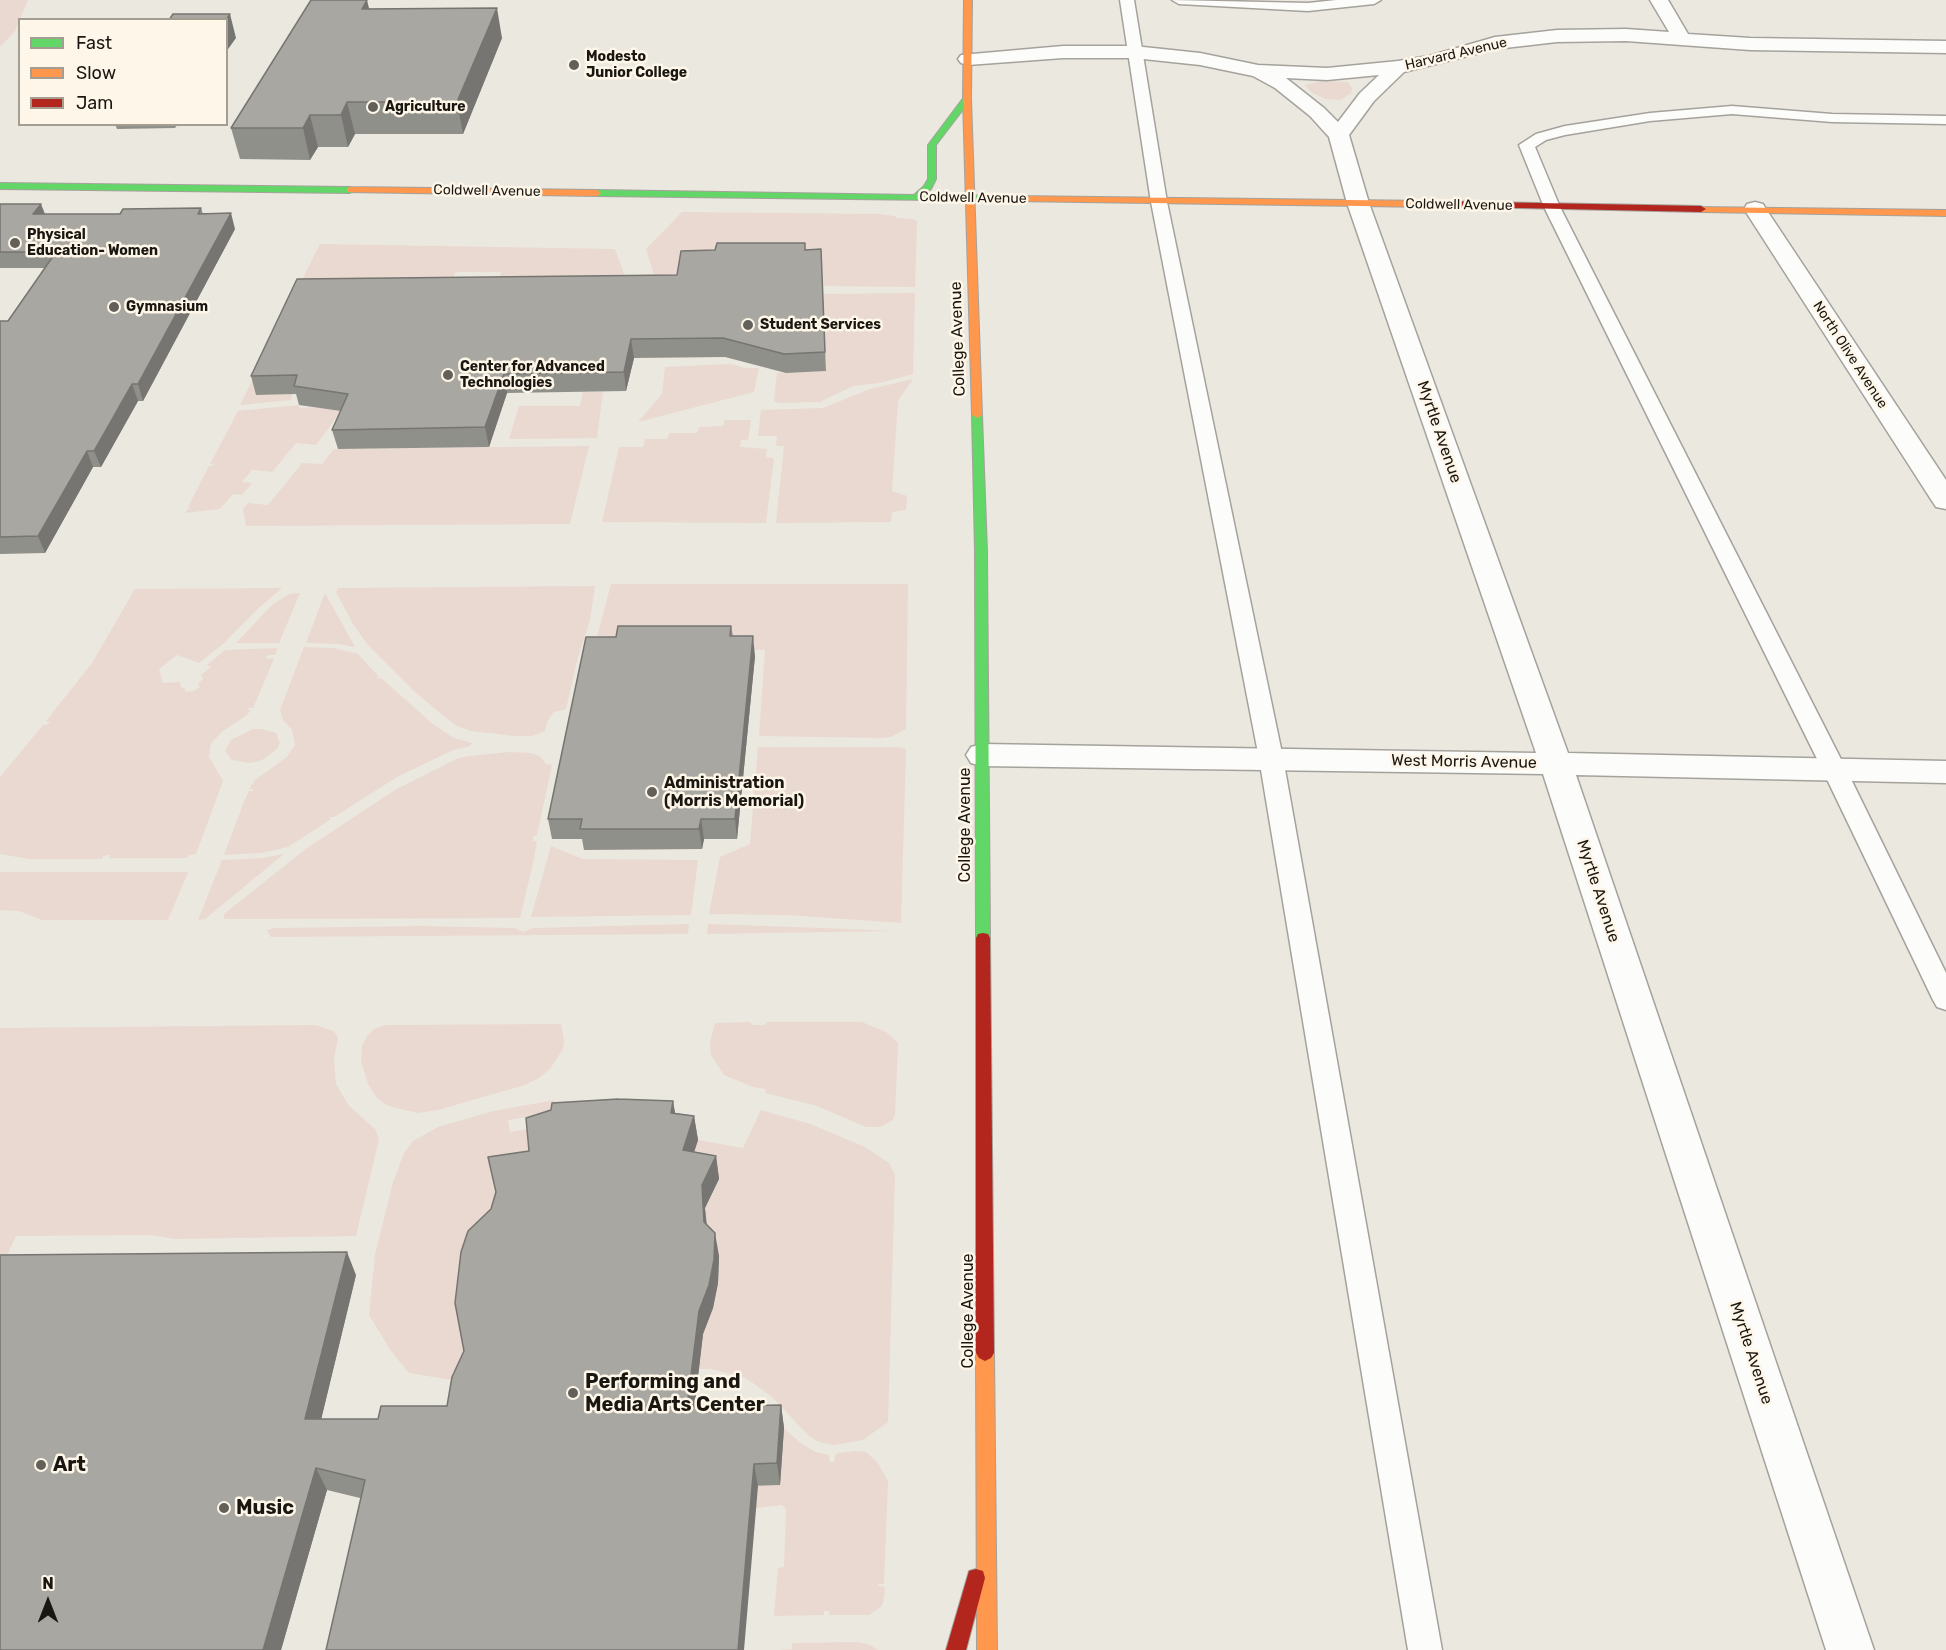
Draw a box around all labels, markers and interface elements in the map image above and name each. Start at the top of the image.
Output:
legend [18,18,228,126]
text: Fast [76,32,112,54]
street label: Harvard Avenue [1403,34,1509,74]
place label: Modesto Junior College [586,49,687,82]
marker: Modesto Junior College [567,58,581,72]
text: Slow [76,62,116,84]
text: Jam [76,92,113,114]
place label: Agriculture [385,99,466,115]
marker: Agriculture [366,100,380,114]
street label: Coldwell Avenue [433,182,541,200]
street label: Coldwell Avenue [919,189,1027,207]
street label: Coldwell Avenue [1405,196,1513,214]
place label: Physical Education- Women [27,227,158,260]
marker: Physical Education- Women [8,236,22,250]
street label: College Avenue [946,281,970,397]
street label: North Olive Avenue [1809,298,1891,412]
place label: Gymnasium [126,299,208,315]
marker: Gymnasium [107,300,121,314]
place label: Student Services [760,317,881,333]
marker: Student Services [741,318,755,332]
place label: Center for Advanced Technologies [460,359,605,392]
marker: Center for Advanced Technologies [441,368,455,382]
street label: Myrtle Avenue [1413,378,1465,486]
street label: West Morris Avenue [1391,751,1537,773]
street label: College Avenue [955,767,975,883]
place label: Administration (Morris Memorial) [664,773,804,811]
marker: Administration (Morris Memorial) [645,785,659,799]
street label: Myrtle Avenue [1572,837,1624,945]
street label: College Avenue [958,1253,978,1369]
street label: Myrtle Avenue [1725,1299,1777,1407]
place label: Performing and Media Arts Center [585,1370,765,1417]
marker: Performing and Media Arts Center [566,1386,580,1400]
place label: Art [53,1453,86,1477]
marker: Art [34,1458,48,1472]
place label: Music [236,1496,294,1520]
marker: Music [217,1501,231,1515]
north arrow [18,1572,78,1632]
text: N [42,1574,54,1593]

